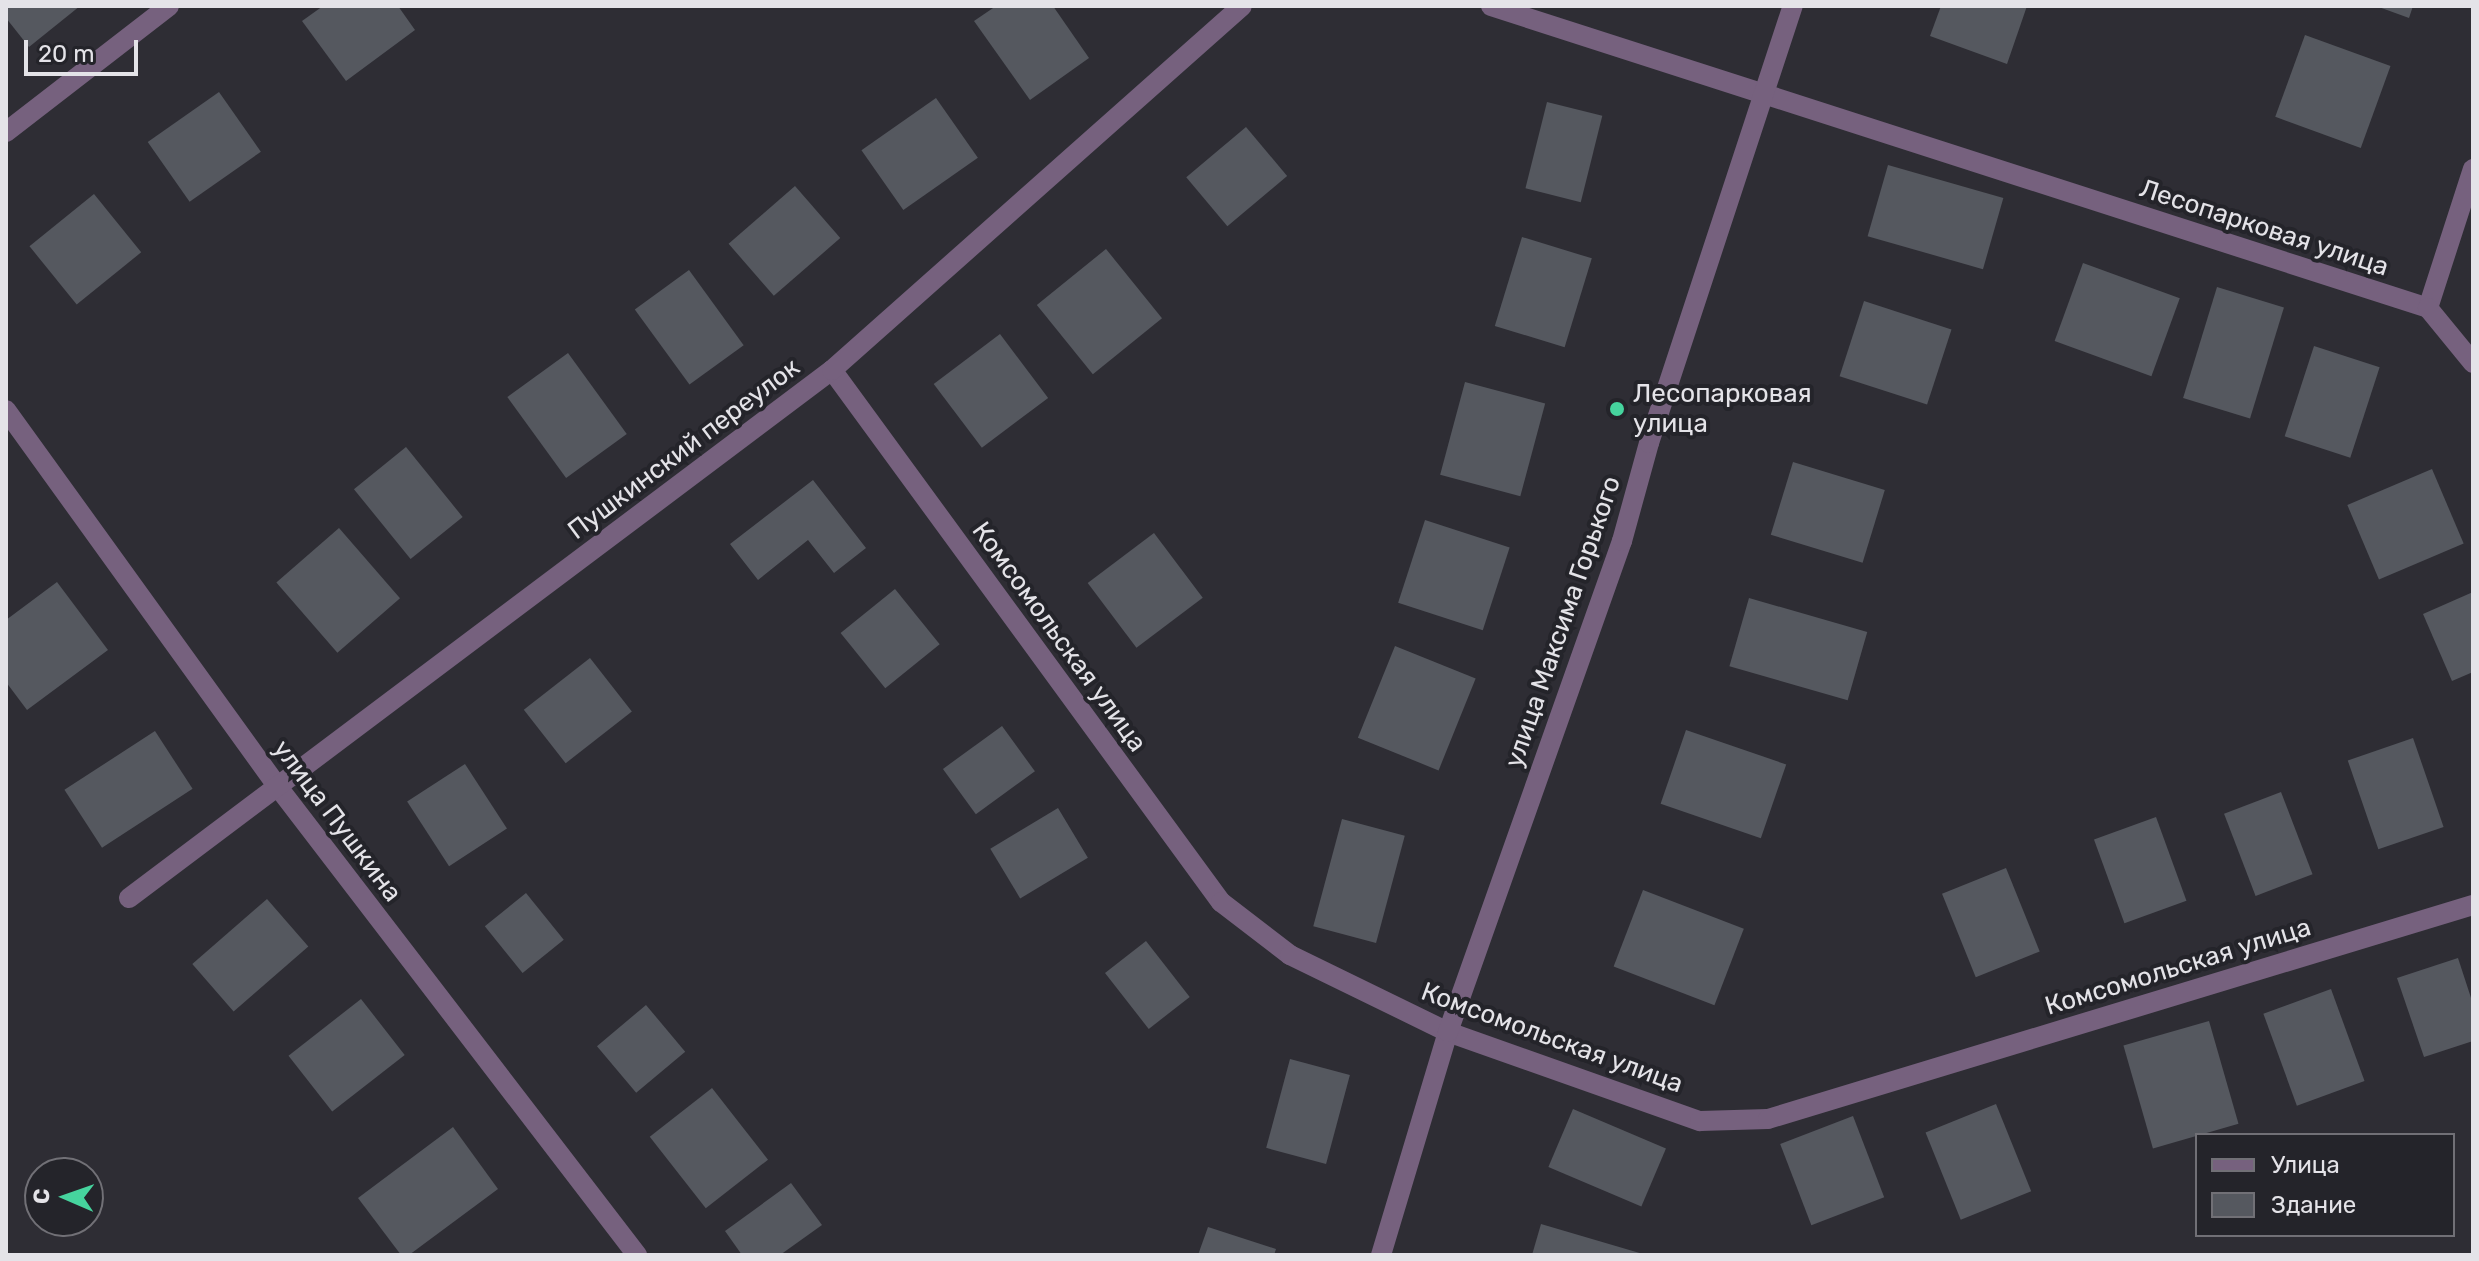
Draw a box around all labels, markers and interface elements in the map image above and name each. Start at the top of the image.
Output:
scale bar [28,24,142,74]
text: 20 m [38,40,95,68]
street label: Лесопарковая улица [2136,173,2392,283]
street label: Пушкинский переулок [562,352,806,546]
place label: Лесопарковая улица [1633,378,1812,440]
marker: Лесопарковая улица [1608,400,1626,418]
street label: улица Максима Горького [1498,472,1628,772]
street label: Комсомольская улица [965,516,1153,758]
street label: улица Пушкина [266,734,408,908]
street label: Комсомольская улица [2041,912,2315,1022]
street label: Комсомольская улица [1417,976,1687,1100]
legend [2195,1133,2455,1237]
text: Улица [2271,1151,2340,1179]
north arrow [24,1157,104,1237]
text: С [28,1188,55,1204]
text: Здание [2271,1191,2356,1219]

